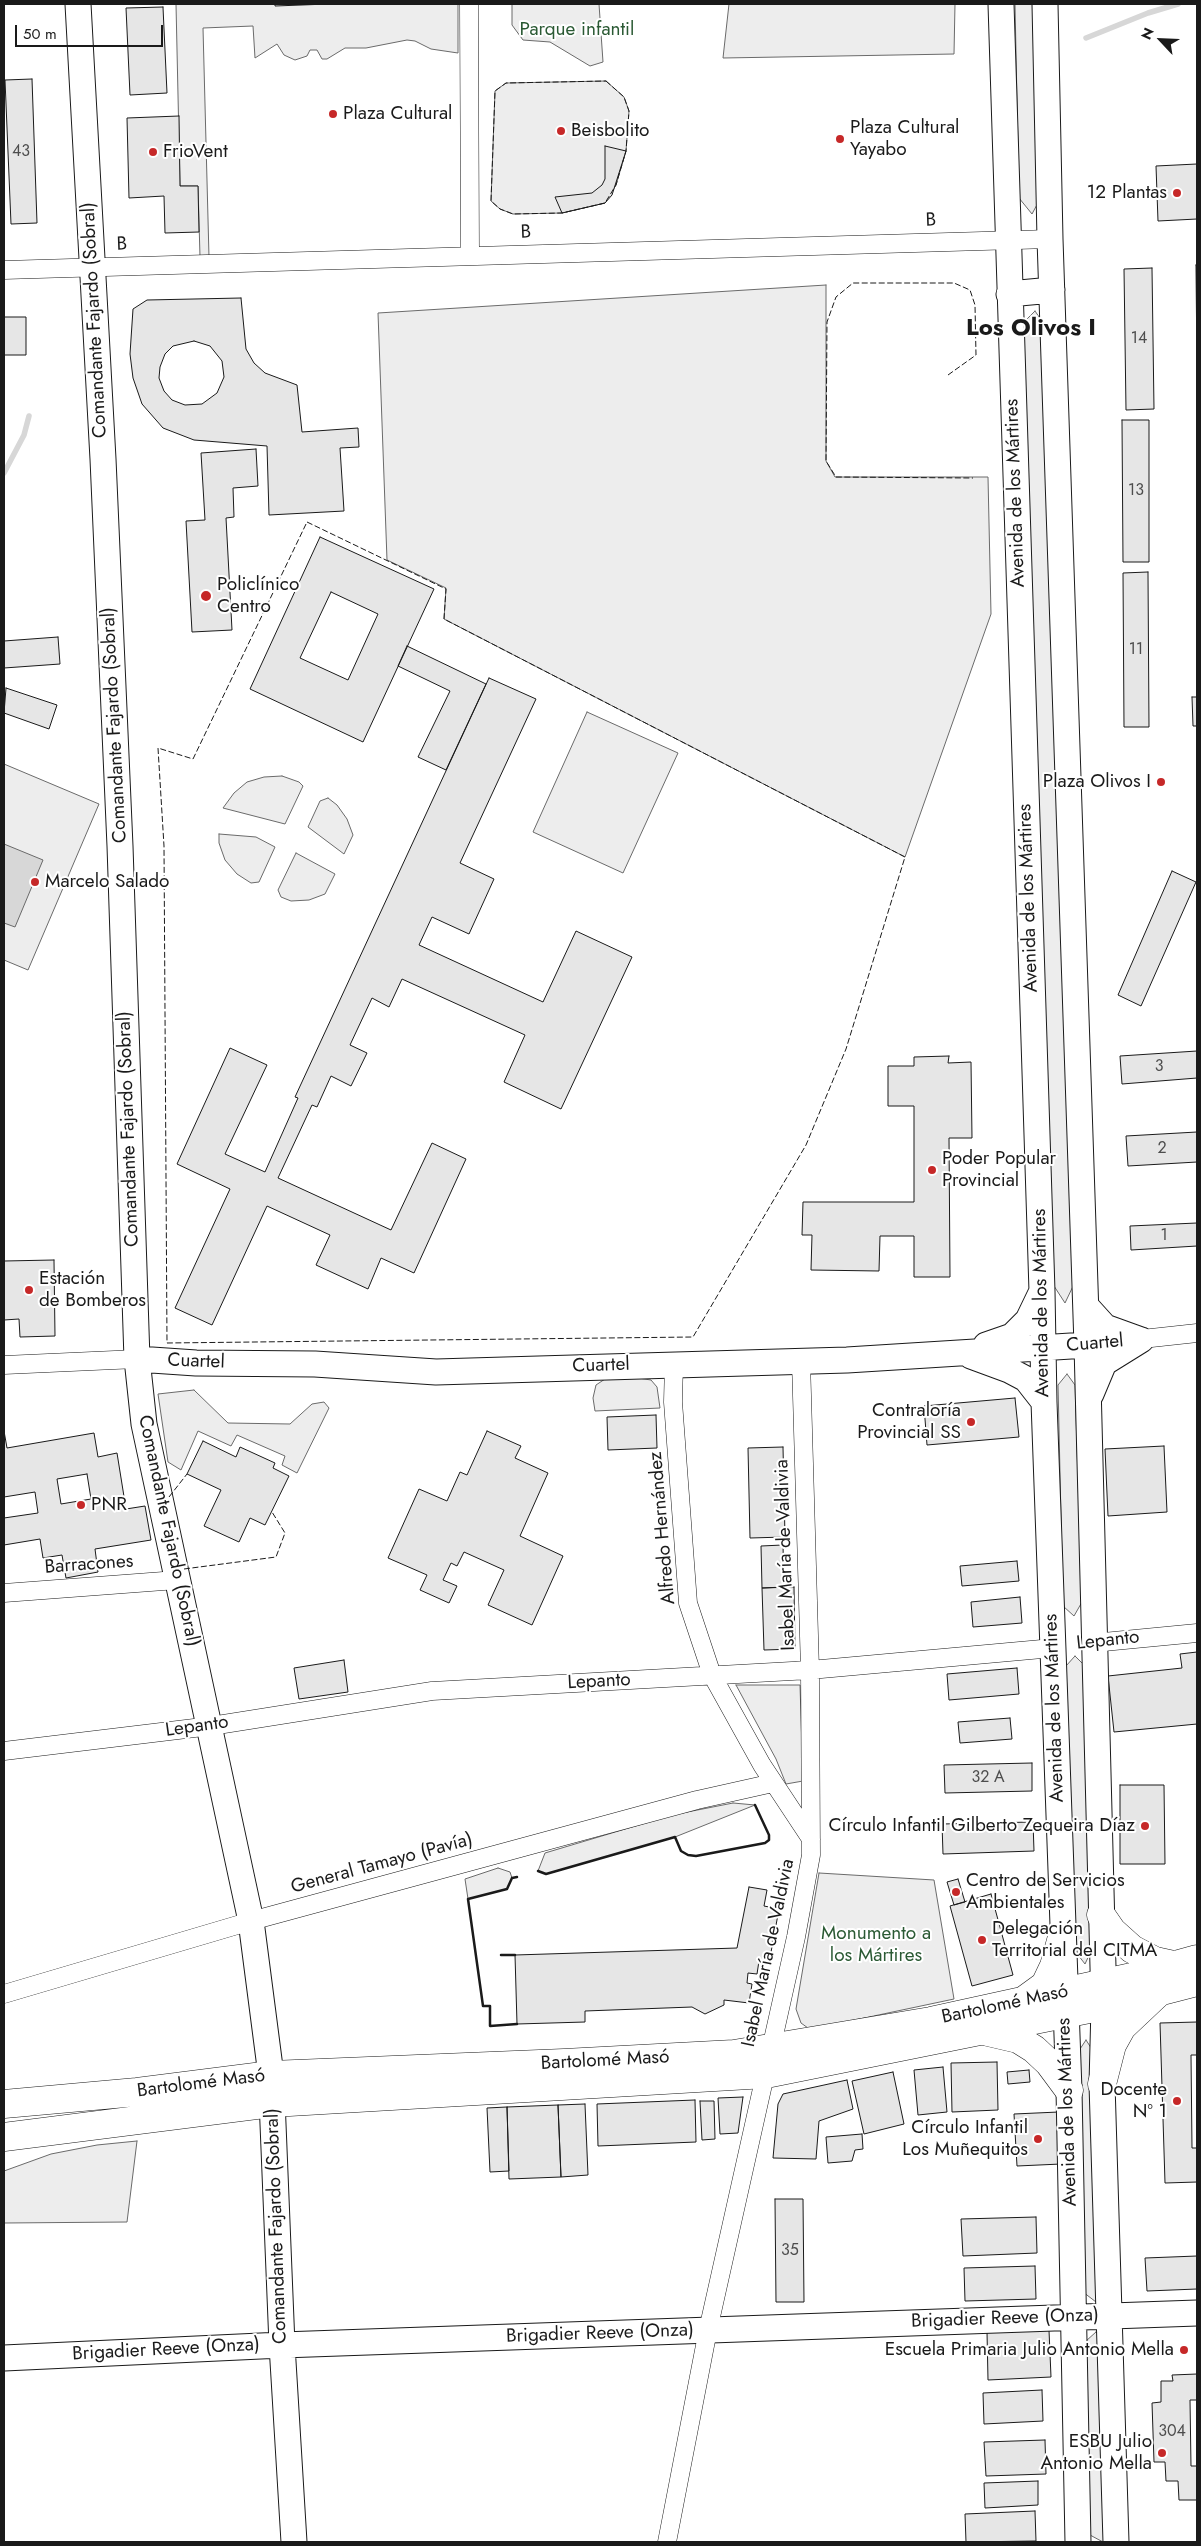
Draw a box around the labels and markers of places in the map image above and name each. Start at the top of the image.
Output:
place label: Plaza Cultural [343,103,452,125]
marker: Plaza Cultural [327,108,339,120]
place label: Plaza Cultural Yayabo [850,117,959,161]
place label: Beisbolito [571,120,649,142]
marker: Beisbolito [555,125,567,137]
marker: Plaza Cultural Yayabo [834,133,846,145]
place label: FrioVent [163,141,228,163]
marker: FrioVent [147,146,159,158]
place label: 12 Plantas [1087,182,1167,204]
marker: 12 Plantas [1171,187,1183,199]
place label: Policlínico Centro [217,574,299,618]
marker: Policlínico Centro [199,589,213,603]
place label: Plaza Olivos I [1043,771,1151,793]
marker: Plaza Olivos I [1155,776,1167,788]
place label: Marcelo Salado [45,871,169,893]
marker: Marcelo Salado [29,876,41,888]
place label: Poder Popular Provincial [942,1148,1056,1192]
marker: Poder Popular Provincial [926,1164,938,1176]
place label: Estación de Bomberos [39,1268,146,1312]
marker: Estación de Bomberos [23,1284,35,1296]
place label: Contraloría Provincial SS [857,1400,961,1444]
marker: Contraloría Provincial SS [965,1416,977,1428]
place label: PNR [91,1494,127,1516]
marker: PNR [75,1499,87,1511]
place label: Círculo Infantil Gilberto Zequeira Díaz [829,1815,1135,1837]
marker: Círculo Infantil Gilberto Zequeira Díaz [1139,1820,1151,1832]
place label: Centro de Servicios Ambientales [966,1870,1125,1914]
marker: Centro de Servicios Ambientales [950,1886,962,1898]
place label: Delegación Territorial del CITMA [992,1918,1157,1962]
marker: Delegación Territorial del CITMA [976,1934,988,1946]
place label: Docente Nº 1 [1101,2079,1167,2123]
marker: Docente Nº 1 [1171,2095,1183,2107]
place label: Círculo Infantil Los Muñequitos [902,2117,1028,2161]
marker: Círculo Infantil Los Muñequitos [1032,2133,1044,2145]
place label: Escuela Primaria Julio Antonio Mella [885,2339,1174,2361]
marker: Escuela Primaria Julio Antonio Mella [1178,2344,1190,2356]
place label: ESBU Julio Antonio Mella [1041,2431,1152,2475]
marker: ESBU Julio Antonio Mella [1156,2447,1168,2459]

